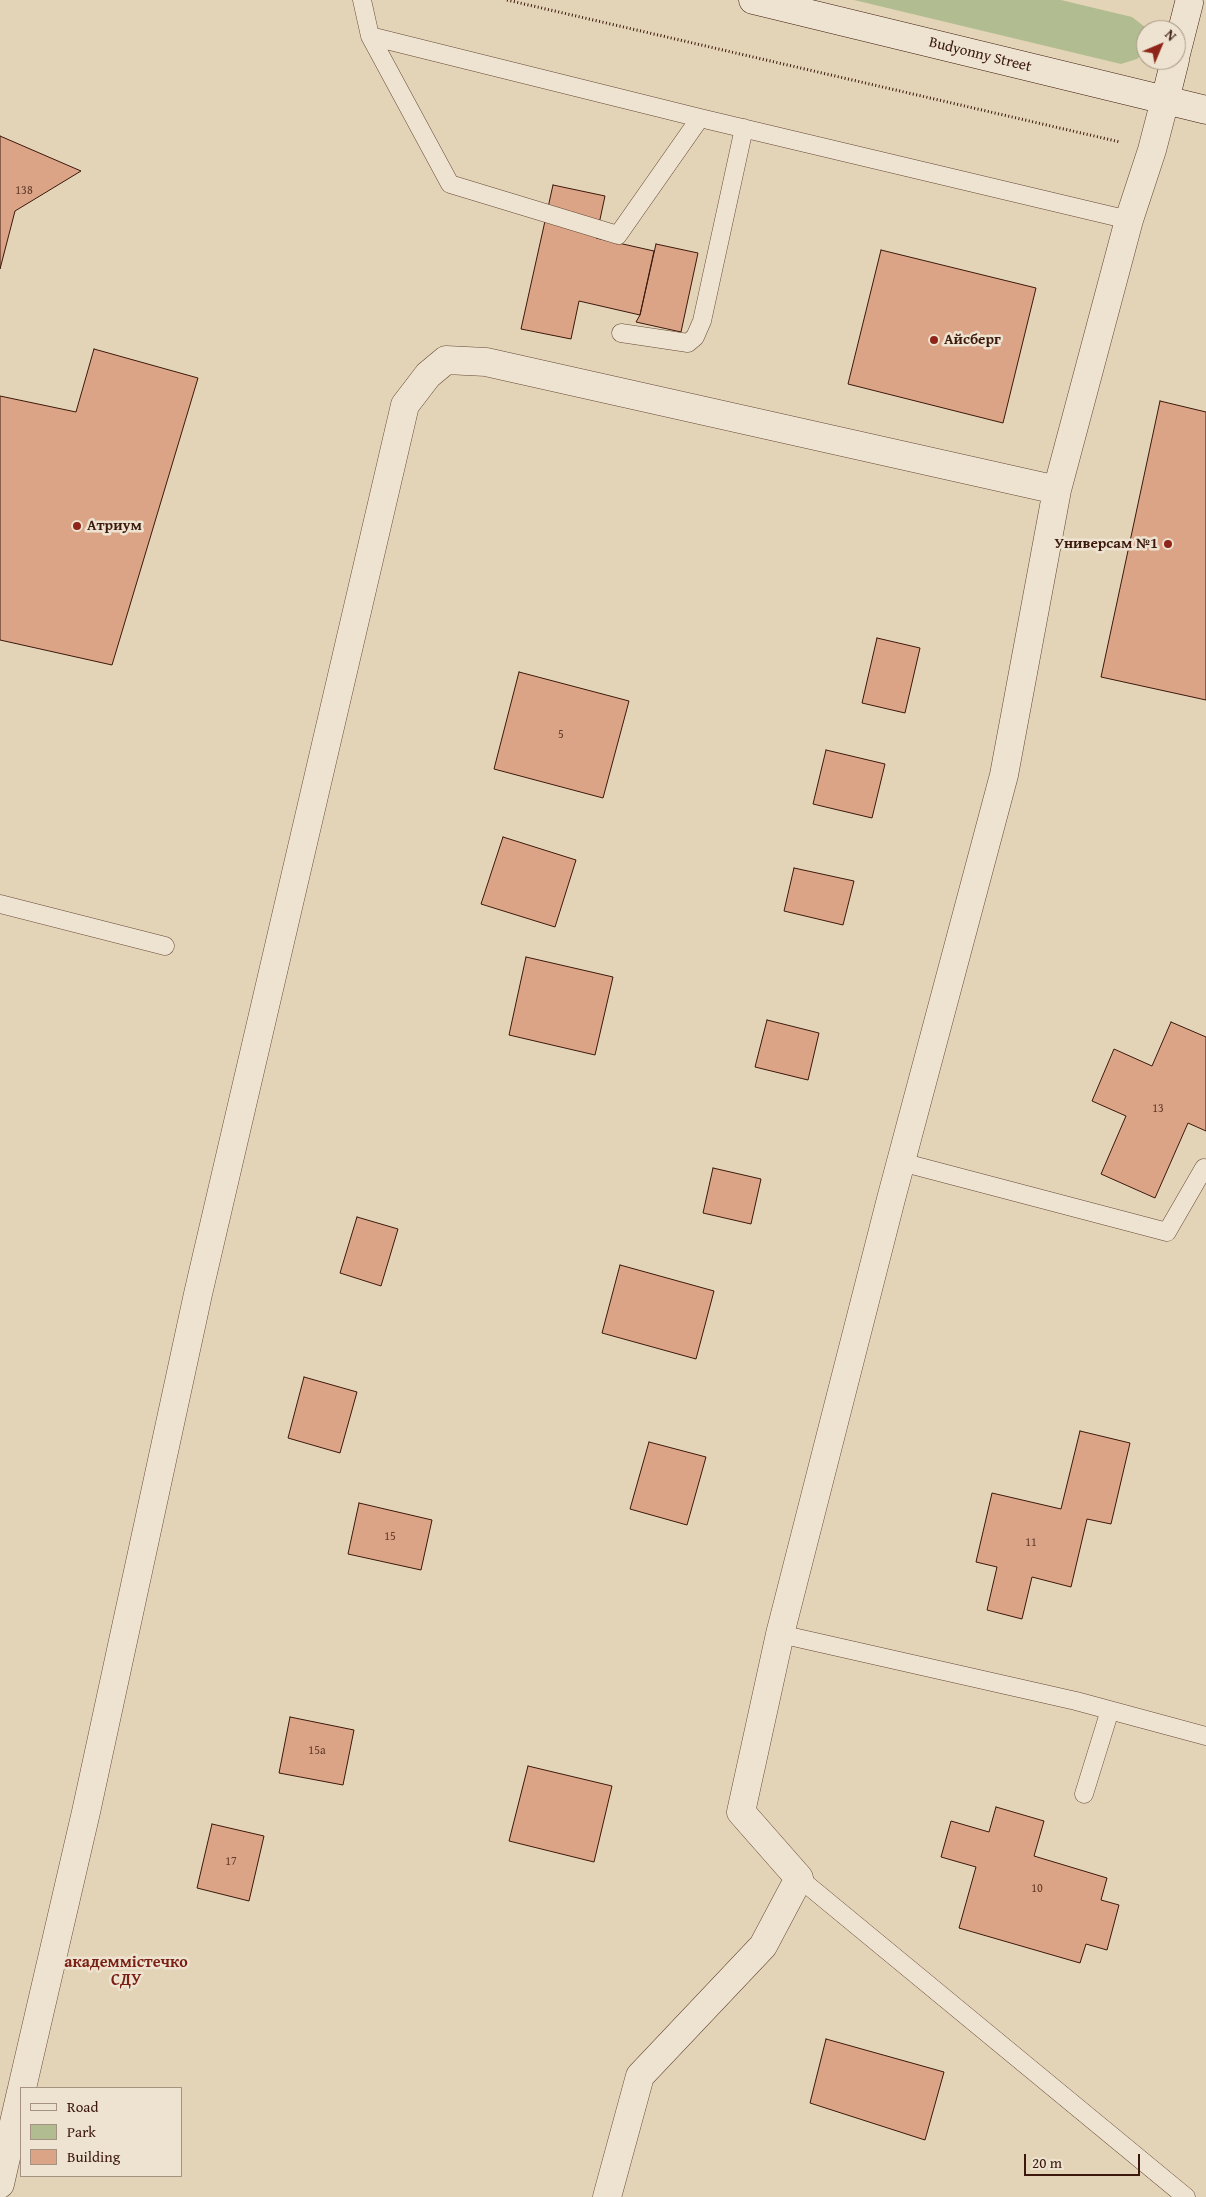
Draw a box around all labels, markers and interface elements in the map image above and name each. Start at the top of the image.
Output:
north arrow [1136,20,1186,70]
text: N [1161,25,1181,45]
street label: Budyonny Street [927,34,1033,76]
house number: 138 [15,184,33,198]
place label: Айсберг [944,331,1001,349]
marker: Айсберг [928,334,940,346]
place label: Атриум [87,517,142,535]
marker: Атриум [71,520,83,532]
place label: Универсам №1 [1055,535,1158,553]
marker: Универсам №1 [1162,538,1174,550]
house number: 5 [558,728,564,742]
house number: 13 [1152,1102,1164,1116]
house number: 15 [384,1530,396,1544]
house number: 11 [1025,1536,1037,1550]
house number: 15а [308,1744,326,1758]
house number: 17 [225,1855,237,1869]
house number: 10 [1031,1882,1043,1896]
district label: академмістечко СДУ [64,1953,188,1991]
legend [20,2087,182,2177]
text: Road [67,2096,98,2117]
text: Park [67,2121,96,2142]
scale bar [1026,2144,1142,2176]
text: Building [67,2146,120,2167]
text: 20 m [1032,2152,1062,2173]

